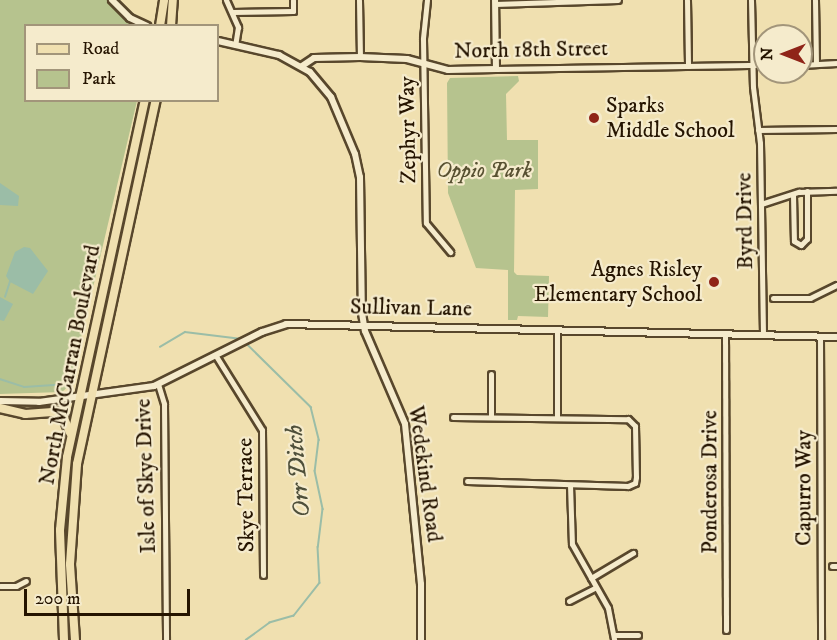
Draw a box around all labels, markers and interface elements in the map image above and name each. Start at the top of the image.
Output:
legend [24,24,219,102]
north arrow [753,24,813,84]
street label: North 18th Street [454,35,608,65]
text: Road [82,38,119,60]
text: N [757,47,777,61]
text: Park [82,68,116,90]
street label: Zephyr Way [394,76,422,184]
place label: Sparks Middle School [606,92,734,144]
marker: Sparks Middle School [587,111,601,125]
park label: Oppio Park [436,158,532,184]
street label: Byrd Drive [731,172,759,270]
street label: North McCarran Boulevard [34,243,106,487]
place label: Agnes Risley Elementary School [534,256,702,308]
marker: Agnes Risley Elementary School [707,275,721,289]
street label: Sullivan Lane [350,294,472,322]
street label: Isle of Skye Drive [130,398,162,554]
street label: Wedekind Road [402,404,448,544]
street label: Ponderosa Drive [697,410,723,554]
water label: Orr Ditch [281,423,317,519]
street label: Capurro Way [791,430,817,546]
street label: Skye Terrace [232,438,260,552]
scale bar [27,577,194,615]
text: 200 m [35,588,81,610]

